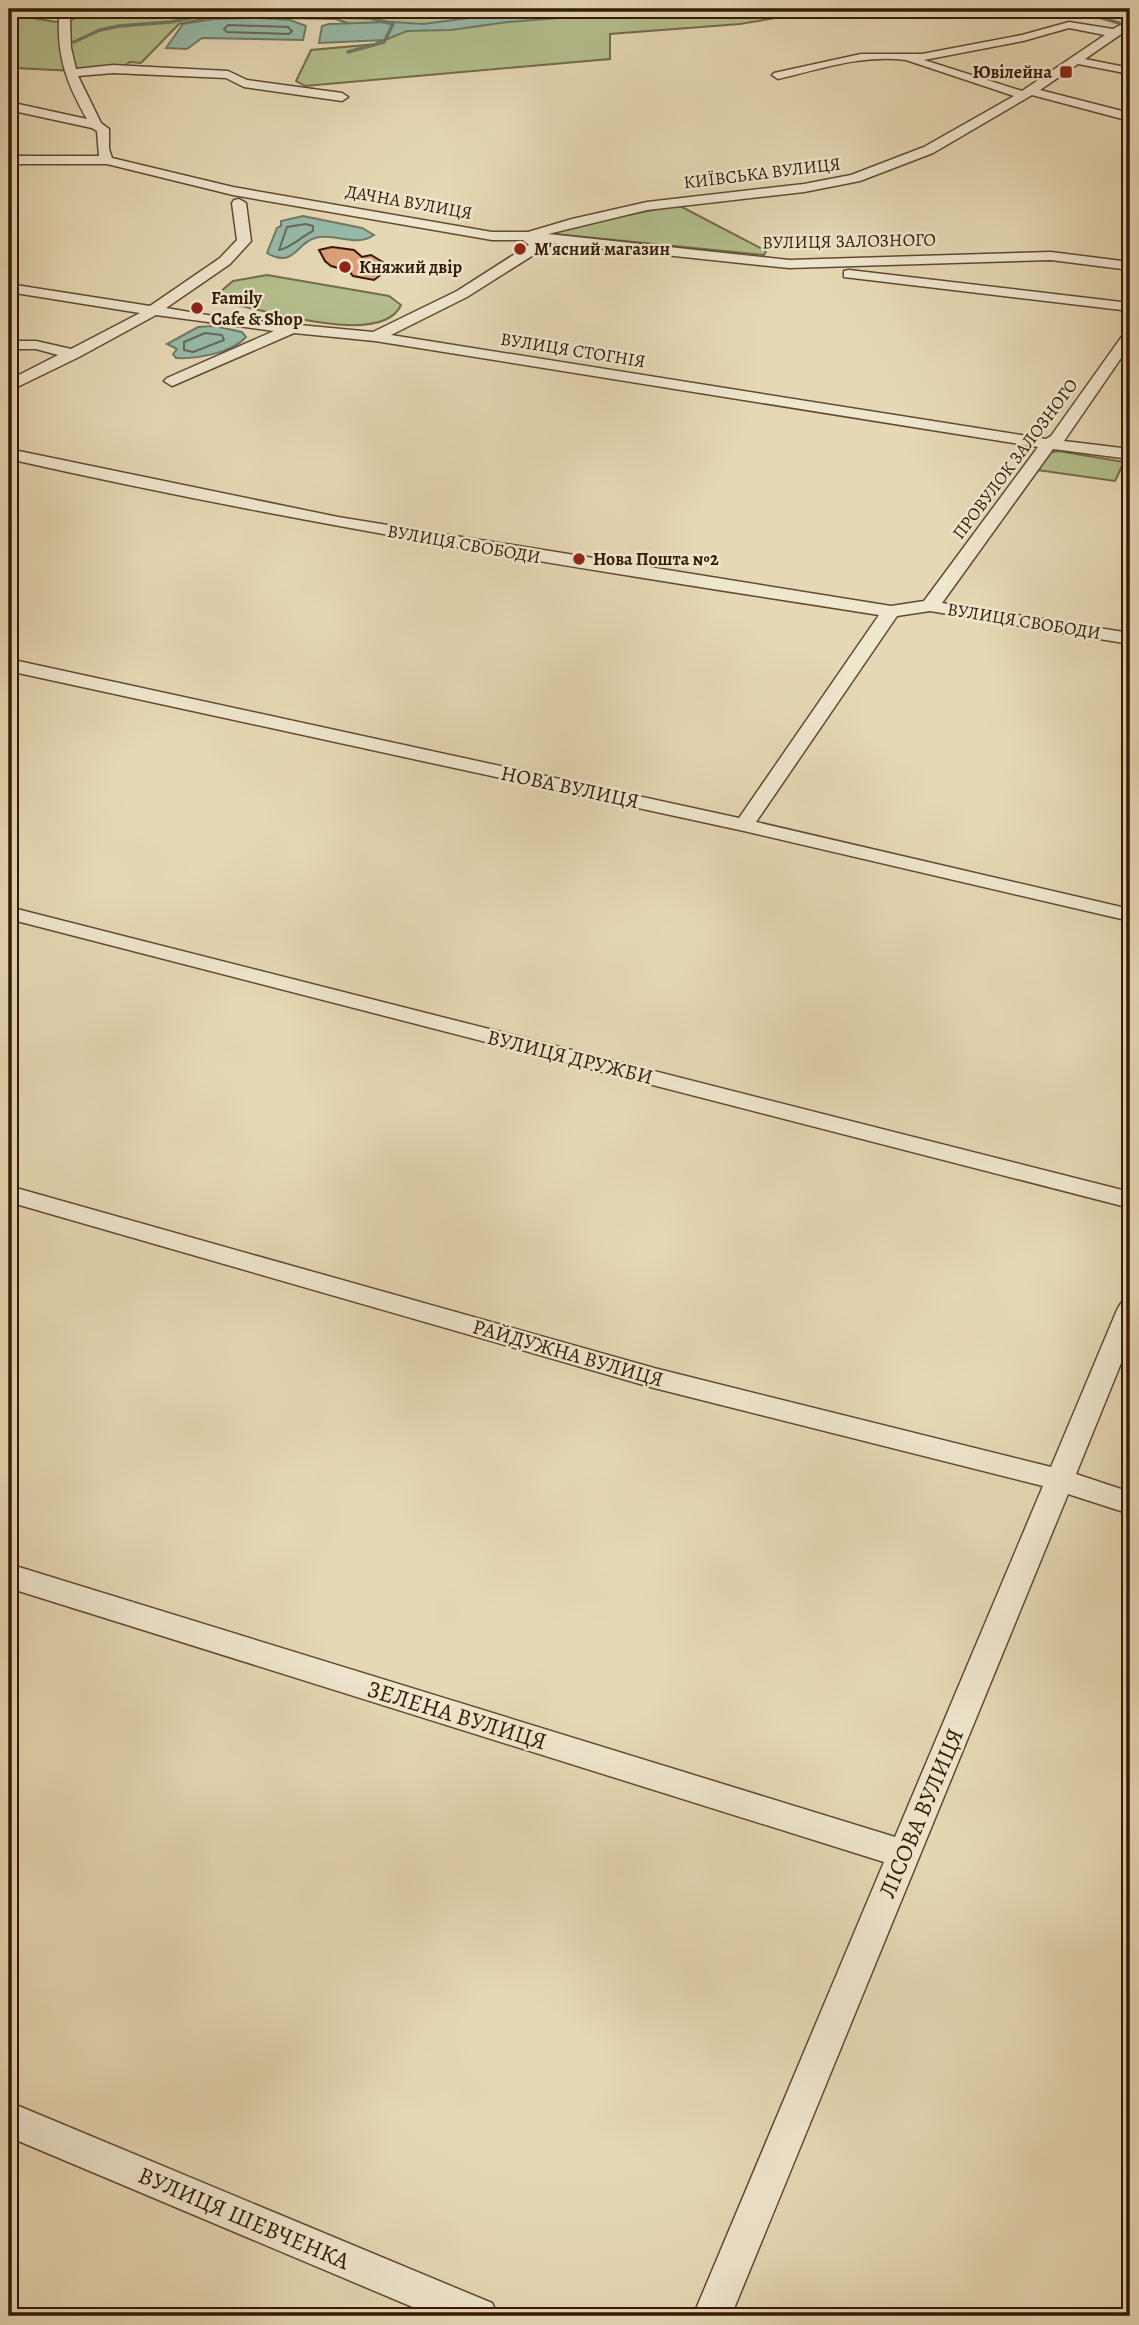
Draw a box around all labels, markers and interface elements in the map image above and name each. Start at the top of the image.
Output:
place label: Ювілейна [972,60,1052,84]
marker: Ювілейна [1058,64,1074,80]
street label: КИЇВСЬКА ВУЛИЦЯ [682,151,842,195]
street label: ДАЧНА ВУЛИЦЯ [344,179,474,225]
street label: ВУЛИЦЯ ЗАЛОЗНОГО [762,227,936,255]
place label: М'ясний магазин [534,237,670,261]
marker: М'ясний магазин [512,241,528,257]
place label: Княжий двір [359,255,463,279]
marker: Княжий двір [337,259,353,275]
place label: Family Cafe & Shop [211,286,303,331]
marker: Family Cafe & Shop [189,300,205,316]
street label: ВУЛИЦЯ СТОГНІЯ [499,327,647,373]
street label: ПРОВУЛОК ЗАЛОЗНОГО [947,374,1083,544]
street label: ВУЛИЦЯ СВОБОДИ [385,519,543,569]
place label: Нова Пошта №2 [593,547,719,571]
marker: Нова Пошта №2 [571,551,587,567]
street label: ВУЛИЦЯ СВОБОДИ [945,597,1103,645]
street label: НОВА ВУЛИЦЯ [498,759,642,815]
street label: ВУЛИЦЯ ДРУЖБИ [484,1023,656,1091]
street label: РАЙДУЖНА ВУЛИЦЯ [469,1312,667,1394]
street label: ЗЕЛЕНА ВУЛИЦЯ [363,1673,551,1757]
street label: ЛІСОВА ВУЛИЦЯ [871,1723,971,1903]
street label: ВУЛИЦЯ ШЕВЧЕНКА [133,2159,355,2277]

